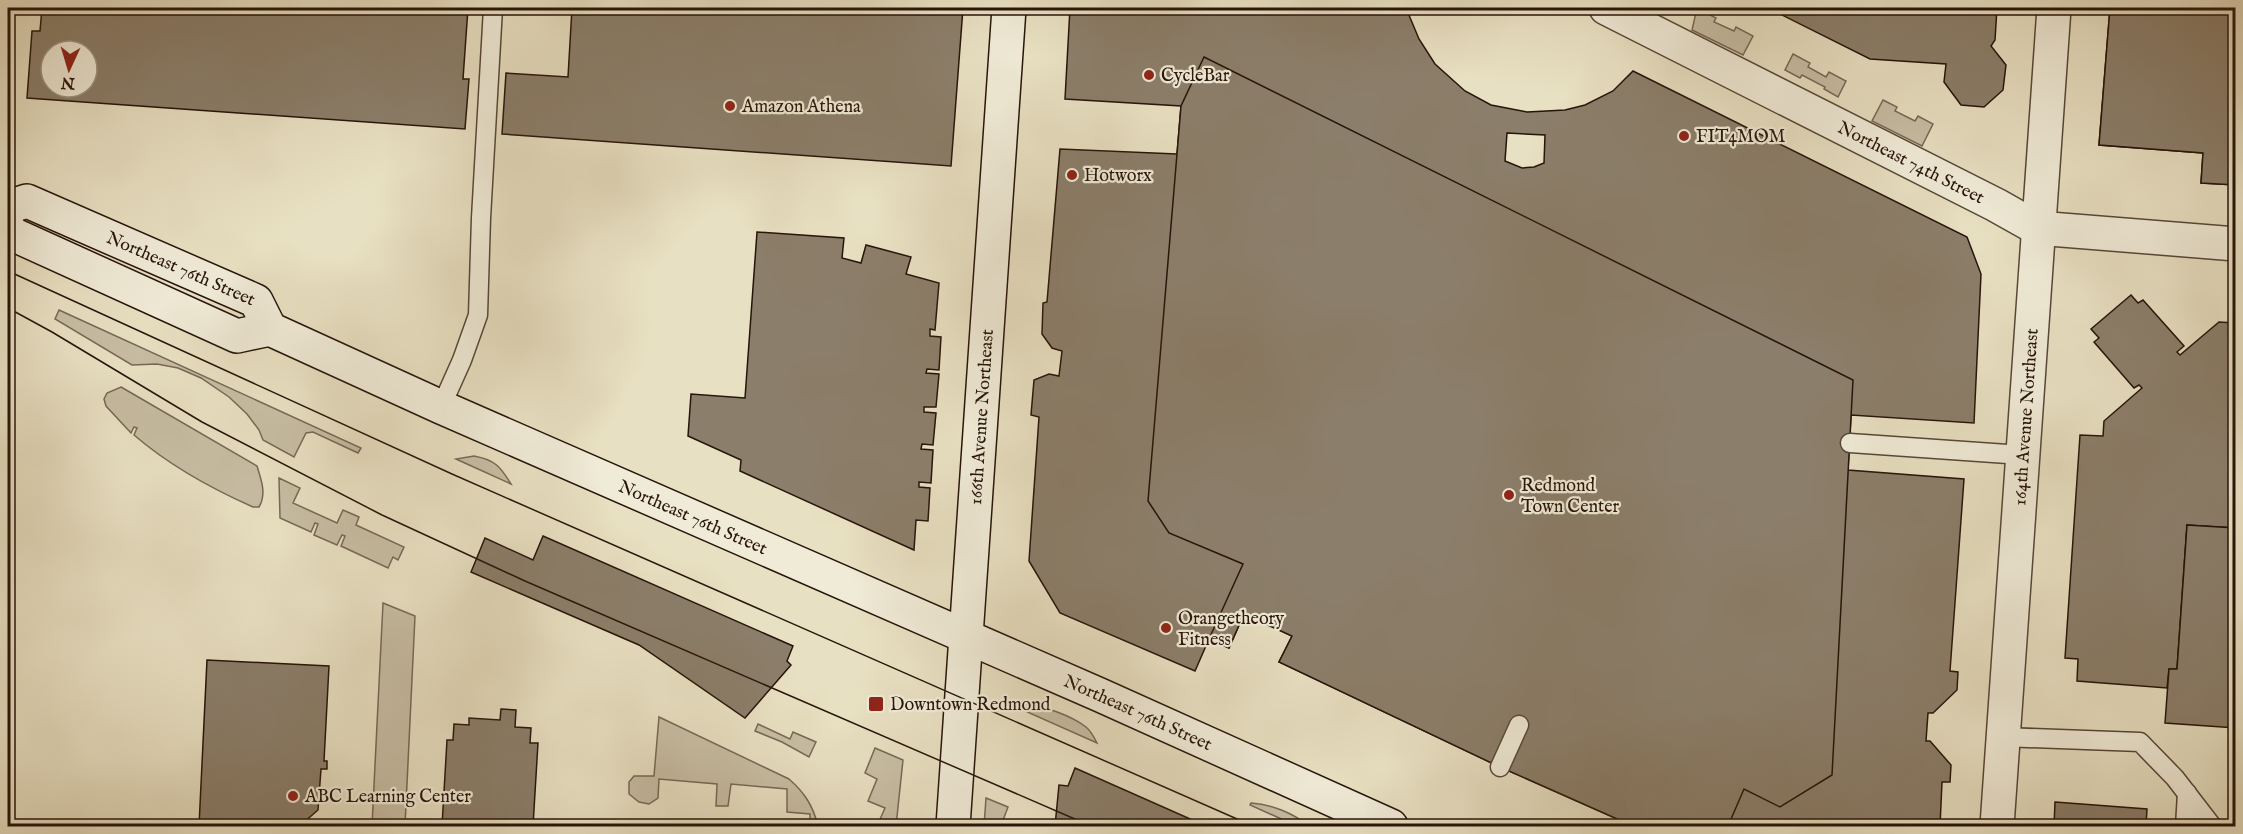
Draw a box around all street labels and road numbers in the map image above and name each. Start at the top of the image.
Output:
street label: Northeast 74th Street [1833,117,1988,210]
street label: Northeast 76th Street [102,227,258,312]
street label: 166th Avenue Northeast [965,328,1000,506]
street label: 164th Avenue Northeast [2009,328,2045,506]
street label: Northeast 76th Street [614,476,770,561]
street label: Northeast 76th Street [1060,671,1215,757]

